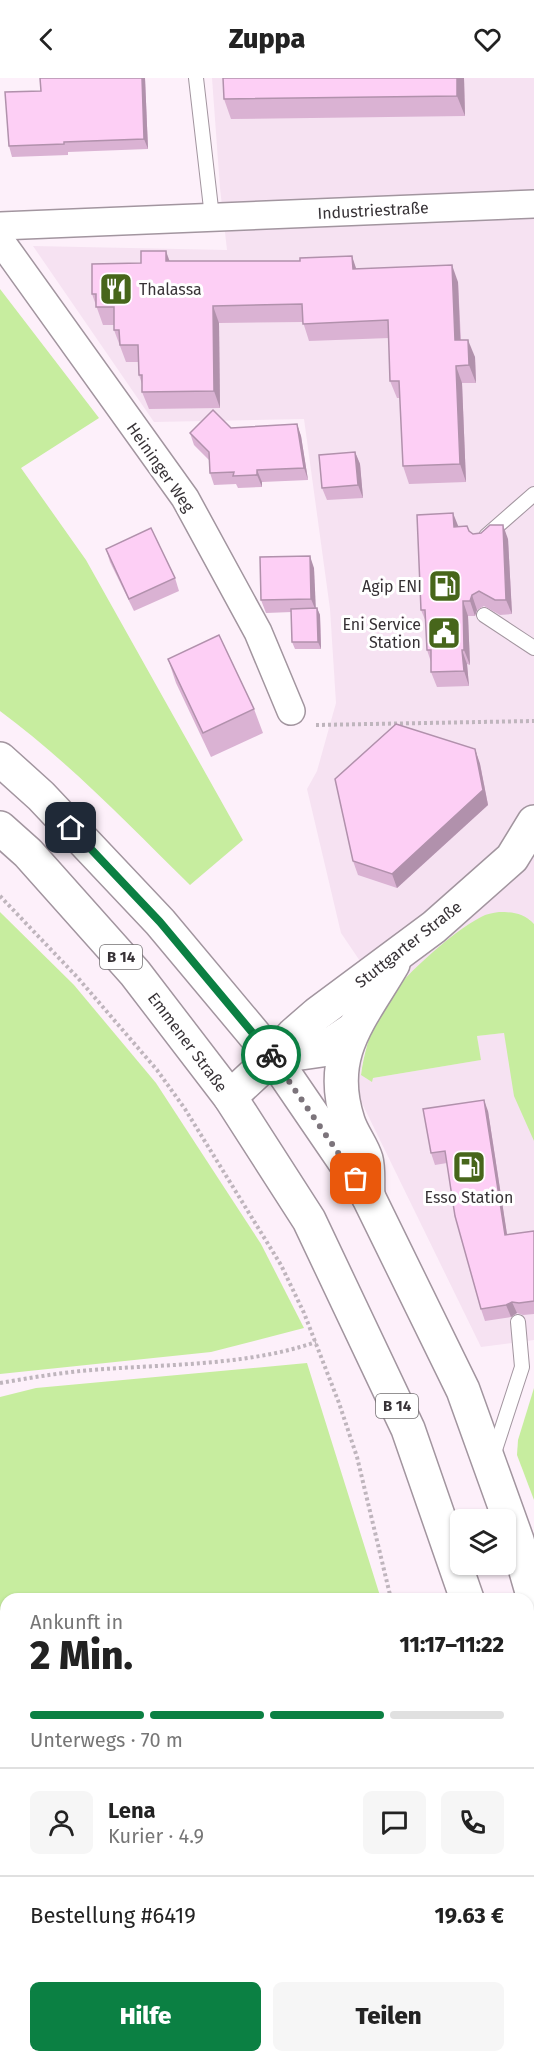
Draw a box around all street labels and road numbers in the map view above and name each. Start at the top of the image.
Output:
street label: Industriestraße [317,198,429,223]
street label: Heininger Weg [123,419,199,516]
street label: Stuttgarter Straße [351,897,465,992]
road number: B 14 [100,945,142,969]
street label: Emmener Straße [144,989,231,1096]
road number: B 14 [376,1394,418,1418]

